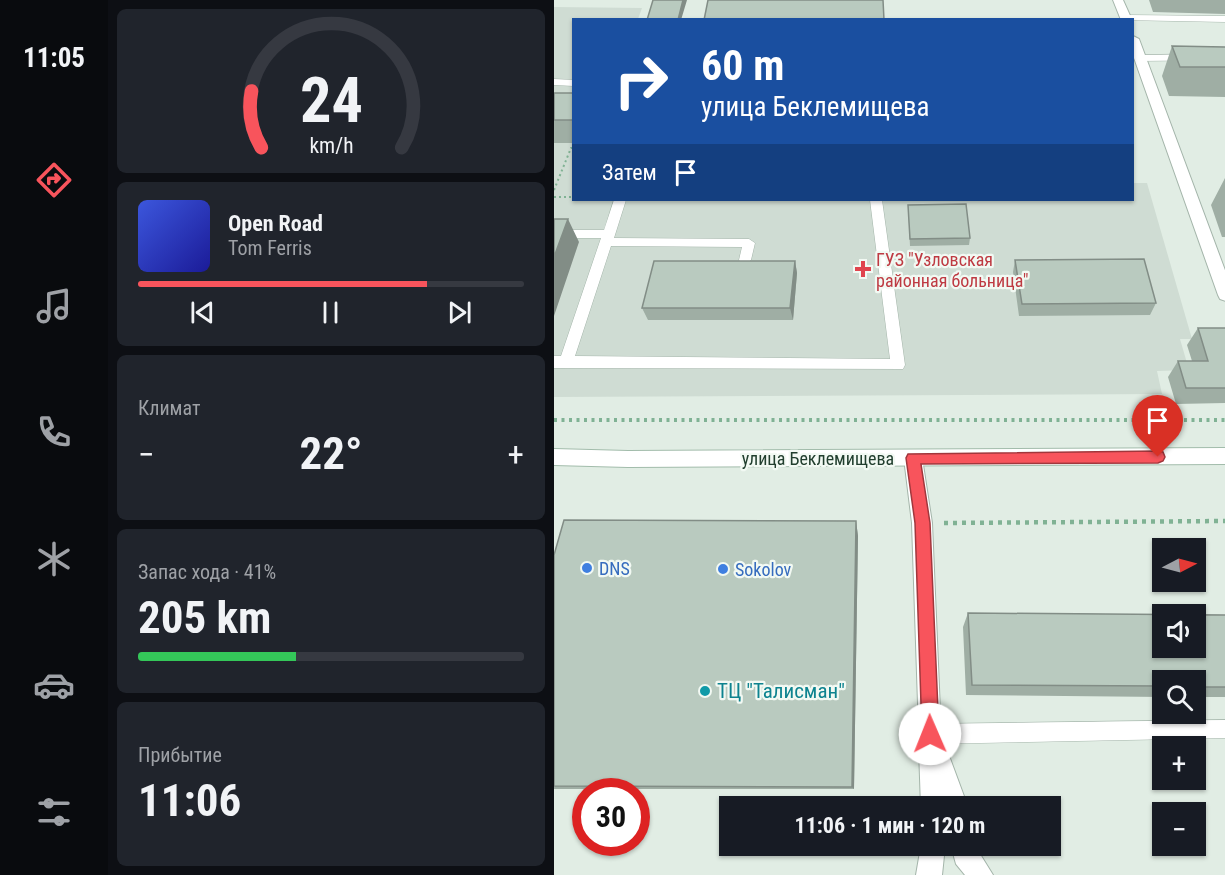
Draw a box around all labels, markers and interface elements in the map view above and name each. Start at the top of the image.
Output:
text: 60 m [701,41,784,90]
text: 11:05 [23,42,85,74]
icon: right [602,42,680,120]
text: 24 [299,64,363,137]
text: улица Беклемищева [701,91,929,123]
text: km/h [309,133,353,158]
icon: arrive [669,156,702,189]
icon: directions [33,159,75,201]
text: Затем [602,160,657,185]
text: Open Road [228,211,323,236]
text: Tom Ferris [228,236,312,260]
place label: ГУЗ "Узловская районная больница" [876,249,1028,291]
marker: ГУЗ "Узловская районная больница" [854,260,872,278]
icon: music [33,285,75,327]
icon: previous [186,296,219,329]
icon: pause [314,296,347,329]
icon: next [443,296,476,329]
pin [1132,395,1183,457]
text: Климат [138,396,200,420]
icon: arrive [1141,404,1174,437]
icon: phone [33,411,75,453]
text: 22° [300,427,363,480]
text: − [138,435,155,474]
text: + [508,435,524,474]
street label: улица Беклемищева [742,448,894,469]
icon: climate [33,538,75,580]
north arrow [1152,538,1206,592]
map controls [1152,538,1206,856]
place label: DNS [599,558,630,579]
place label: Sokolov [735,559,792,580]
text: Запас хода · 41% [138,560,276,584]
marker: DNS [580,561,594,575]
marker: Sokolov [716,562,730,576]
text: 205 km [138,591,271,644]
button: sound [1152,604,1206,658]
icon: car [33,664,75,706]
button: search [1152,670,1206,724]
place label: ТЦ "Талисман" [717,679,845,703]
marker: ТЦ "Талисман" [698,684,712,698]
position arrow [898,702,962,766]
button: + [1152,736,1206,790]
text: Прибытие [138,743,222,767]
text: 11:06 [138,774,241,827]
speed limit sign: 30 [572,778,650,856]
icon: filters [33,791,75,833]
button: − [1152,802,1206,856]
text: 11:06 · 1 мин · 120 m [795,813,985,838]

